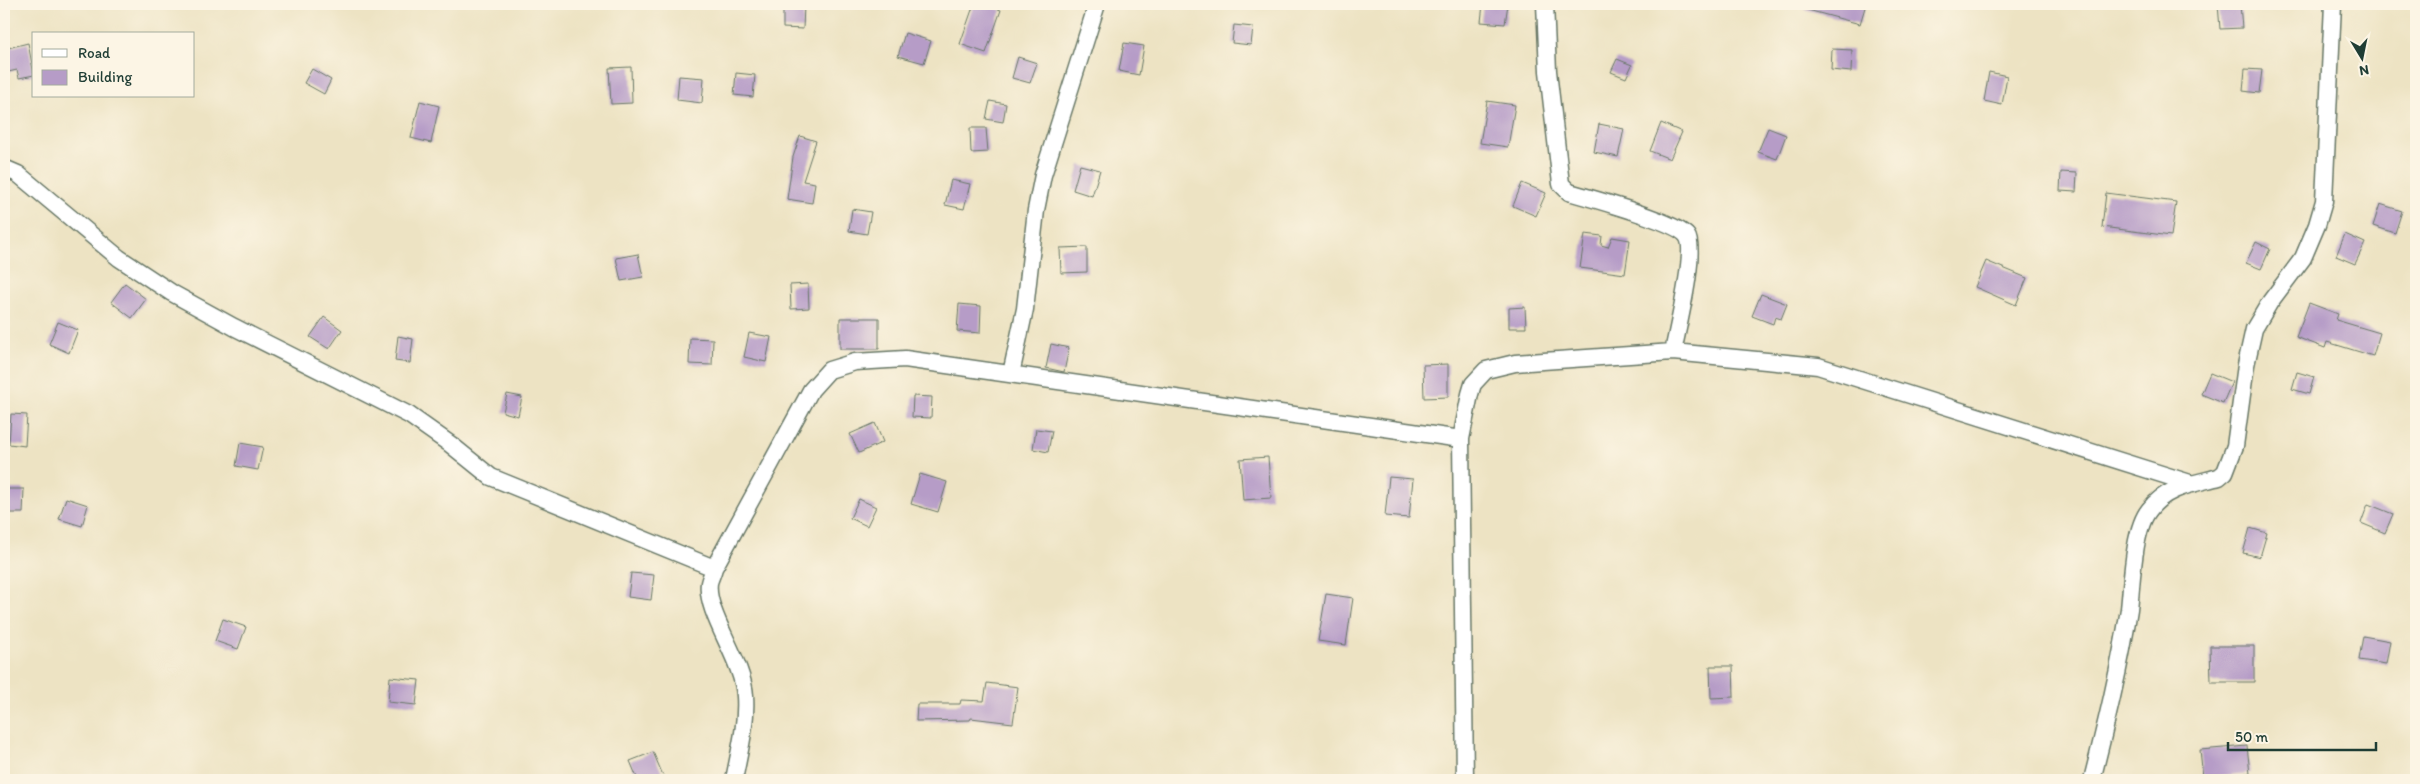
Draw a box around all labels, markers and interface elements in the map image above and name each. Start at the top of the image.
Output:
legend [32,32,195,98]
north arrow [2338,32,2388,82]
text: Road [78,44,111,62]
text: N [2358,61,2370,80]
text: Building [78,68,132,86]
scale bar [2228,719,2375,751]
text: 50 m [2235,728,2268,746]

